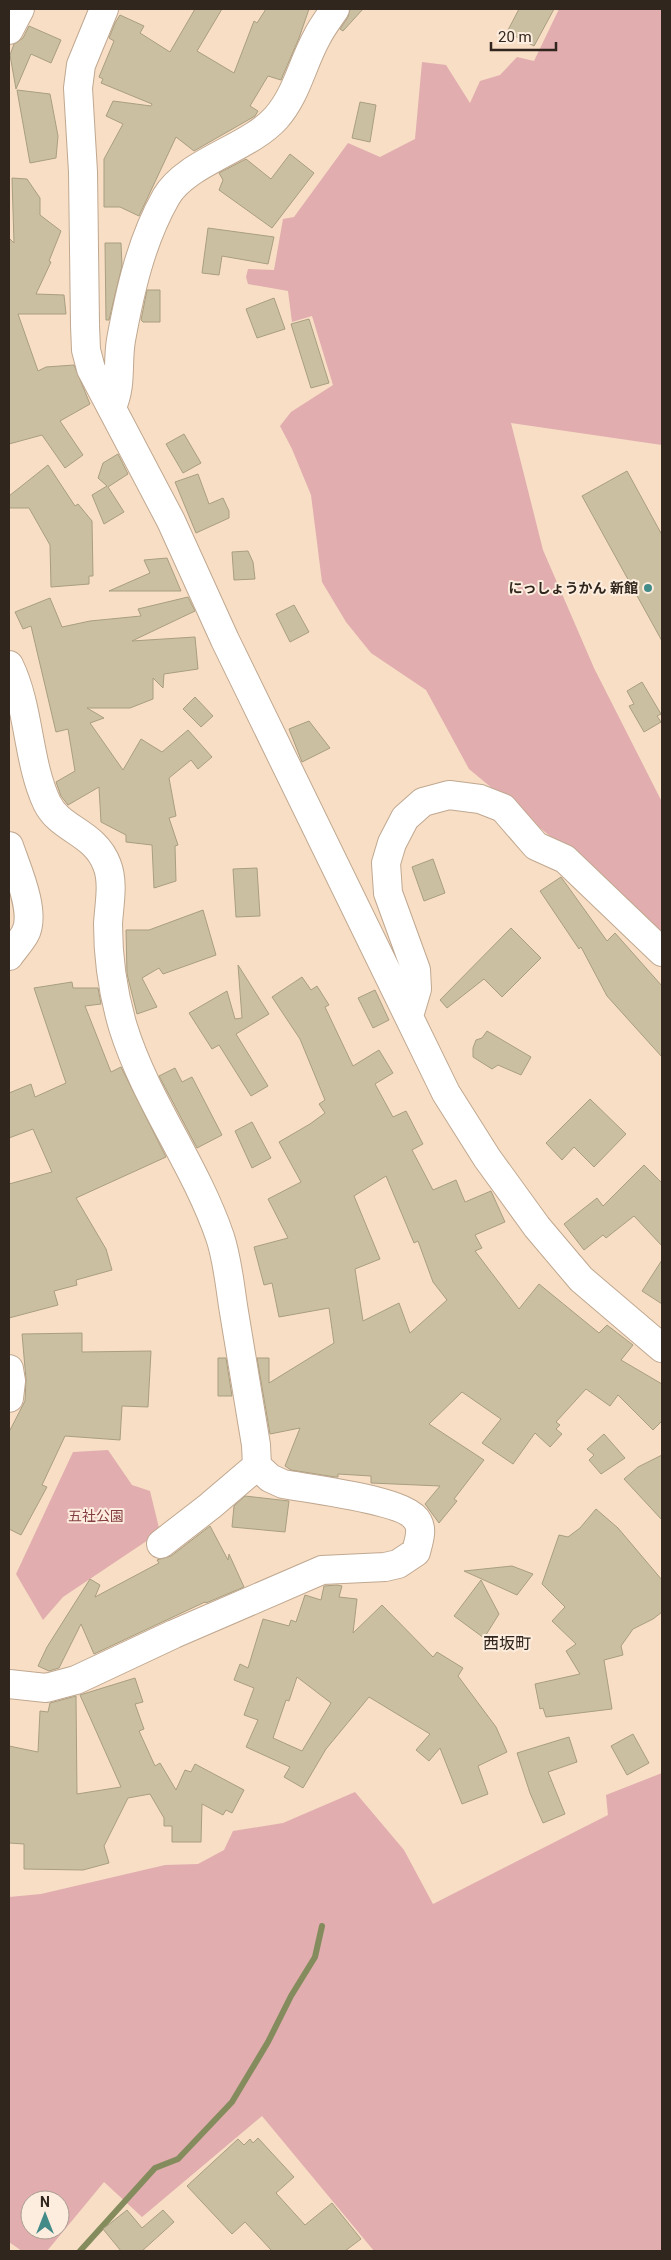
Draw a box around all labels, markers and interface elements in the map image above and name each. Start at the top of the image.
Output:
scale bar [491,20,556,52]
text: 20 m [498,28,532,46]
place label: にっしょうかん 新館 [509,580,638,596]
marker: にっしょうかん 新館 [642,582,654,594]
park label: 五社公園 [68,1508,124,1524]
district label: 西坂町 [483,1634,531,1653]
north arrow [20,2190,70,2240]
text: N [40,2194,50,2210]

